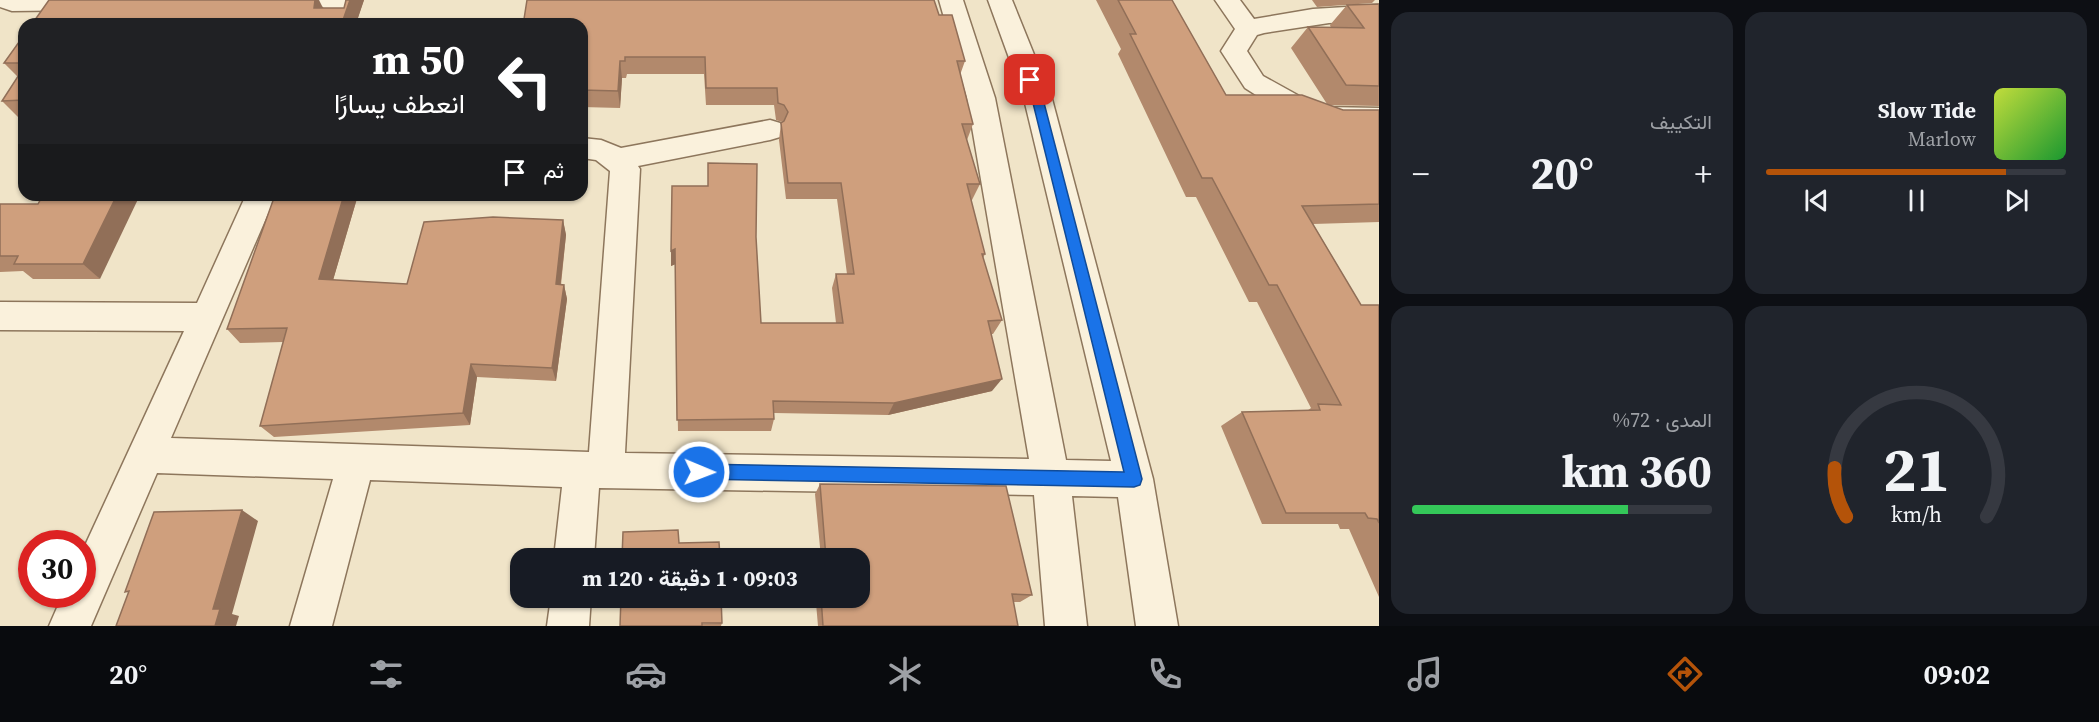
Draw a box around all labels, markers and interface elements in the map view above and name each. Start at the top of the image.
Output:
text: 50 m [372,30,465,88]
icon: left [486,42,564,120]
pin [1004,54,1055,105]
icon: arrive [1013,63,1046,96]
text: انعطف يسارًا [334,85,465,122]
text: Slow Tide [1878,95,1976,125]
text: التكييف [1650,108,1712,136]
text: Marlow [1908,125,1976,153]
text: 20° [1530,142,1594,204]
text: − [1412,151,1430,196]
text: + [1694,151,1712,196]
text: ثم [543,155,564,185]
icon: arrive [498,156,531,189]
icon: previous [1800,184,1833,217]
icon: pause [1900,184,1933,217]
icon: next [2000,184,2033,217]
text: المدى · 72% [1612,406,1712,434]
text: 21 [1882,426,1950,512]
position arrow [667,440,731,504]
text: 360 km [1561,440,1712,502]
text: km/h [1890,500,1942,529]
speed limit sign: 30 [18,530,96,608]
text: 09:03 · 1 دقيقة · 120 m [582,563,798,593]
icon: filters [365,653,407,695]
icon: car [625,653,667,695]
icon: climate [884,653,926,695]
icon: phone [1144,653,1186,695]
icon: music [1404,653,1446,695]
icon: directions [1664,653,1706,695]
text: 20° [109,656,147,693]
text: 09:02 [1923,656,1990,693]

